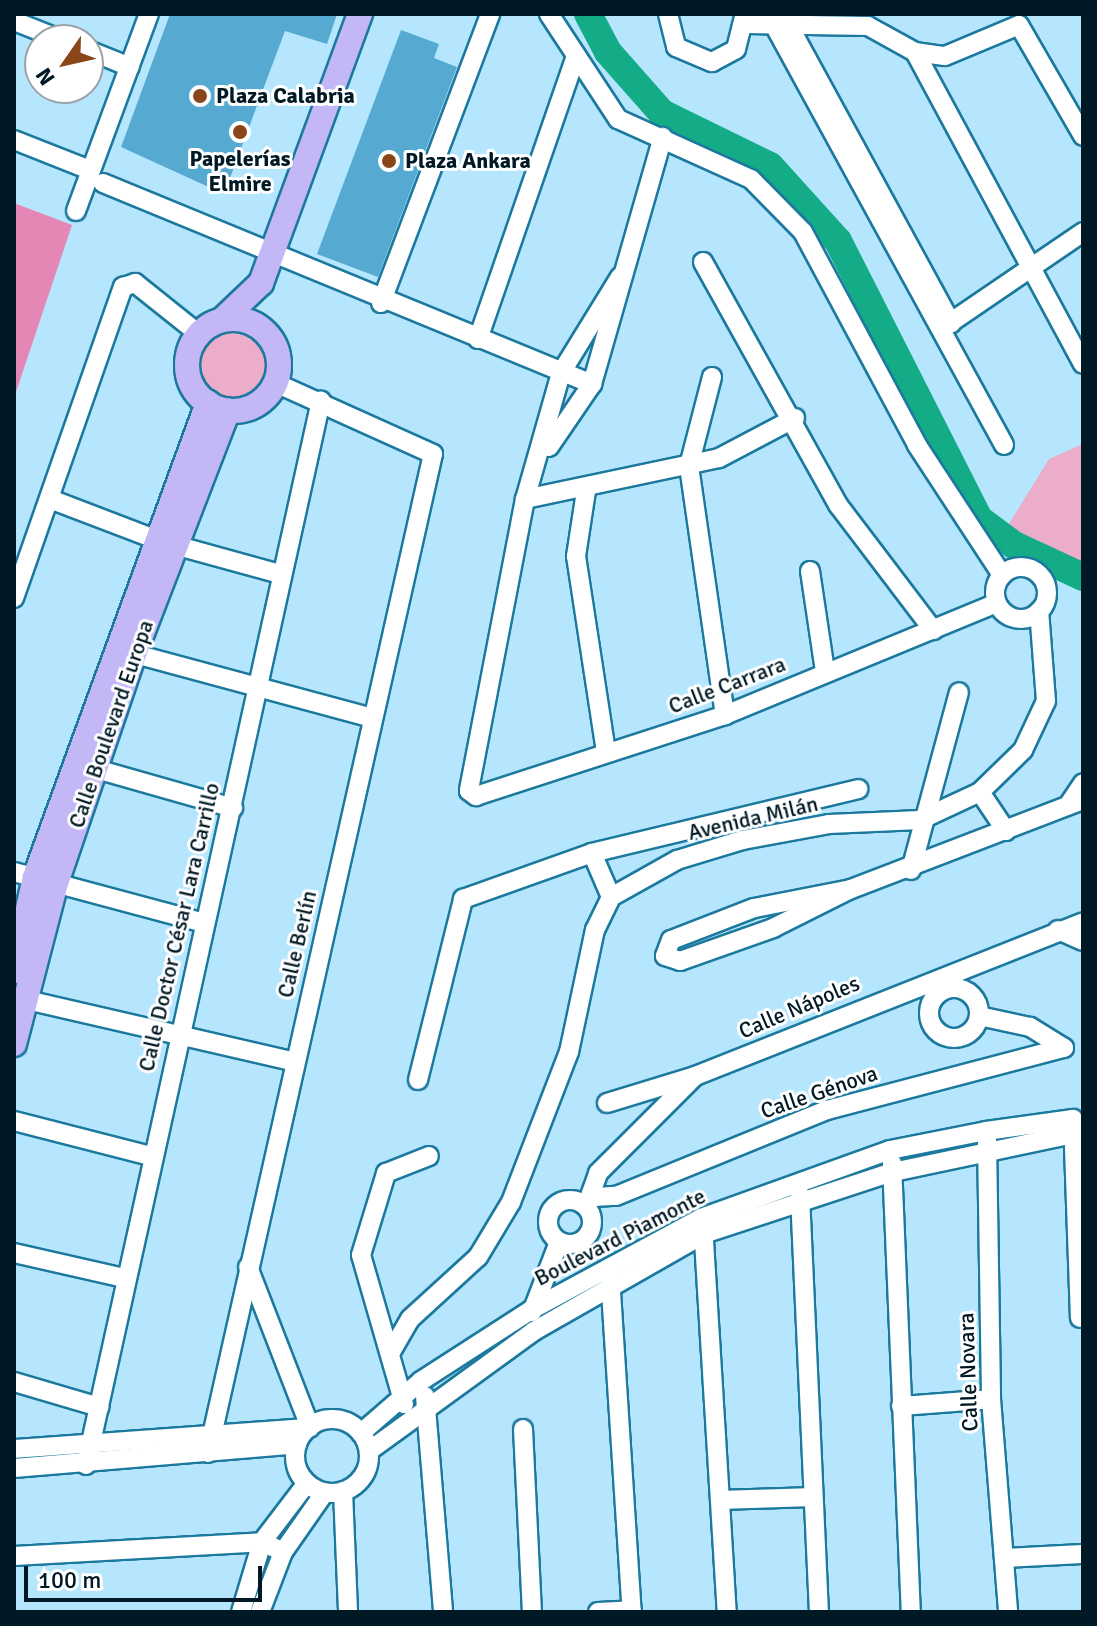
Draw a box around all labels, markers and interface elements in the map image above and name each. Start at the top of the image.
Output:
north arrow [24,24,104,104]
text: N [30,63,61,90]
place label: Plaza Calabria [216,83,355,109]
marker: Plaza Calabria [191,87,209,105]
marker: Papelerías Elmire [231,123,249,141]
place label: Papelerías Elmire [190,145,290,196]
place label: Plaza Ankara [405,148,531,174]
marker: Plaza Ankara [380,152,398,170]
street label: Calle Boulevard Europa [63,617,159,831]
street label: Calle Carrara [665,651,789,719]
street label: Calle Doctor César Lara Carrillo [133,780,225,1074]
street label: Avenida Milán [685,790,821,846]
street label: Calle Berlín [272,888,322,1000]
street label: Calle Nápoles [735,970,863,1044]
street label: Calle Génova [757,1060,881,1124]
street label: Boulevard Piamonte [530,1182,710,1292]
street label: Calle Novara [953,1312,983,1432]
scale bar [28,1550,266,1600]
text: 100 m [38,1565,101,1595]

